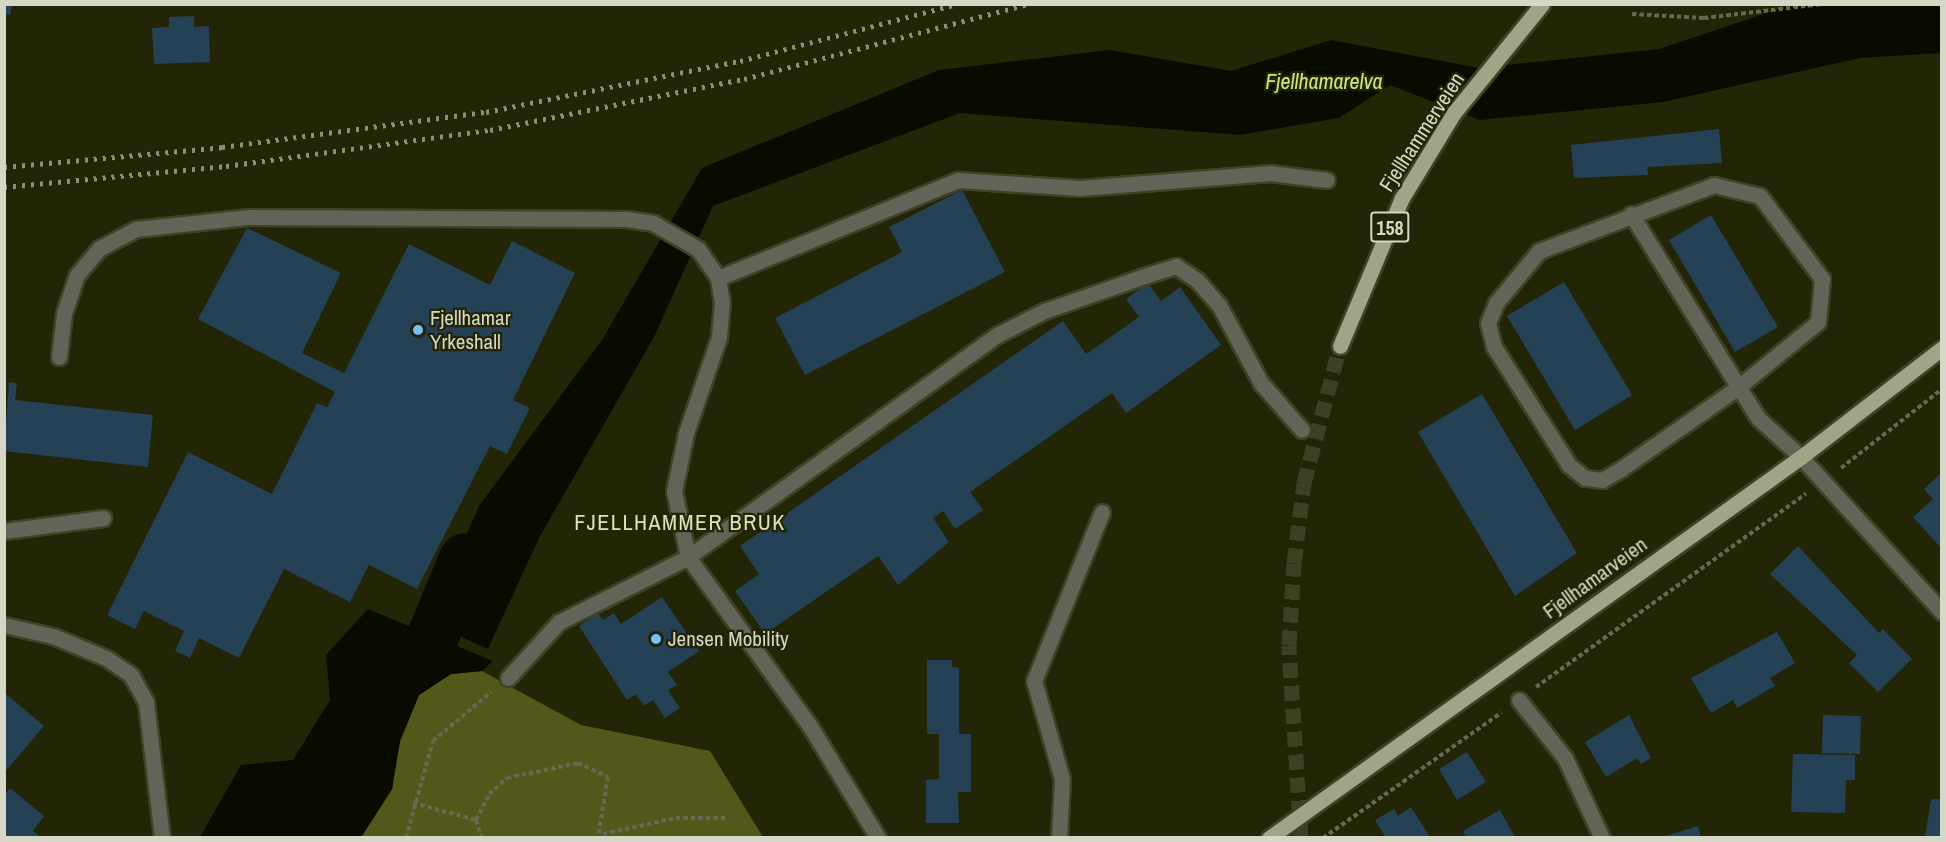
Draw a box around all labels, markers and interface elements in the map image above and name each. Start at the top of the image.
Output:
street label: Fjellhammerveien [1374,68,1470,196]
water label: Fjellhamarelva [1265,69,1383,95]
road number: 158 [1369,210,1411,244]
place label: Fjellhamar Yrkeshall [430,305,510,355]
marker: Fjellhamar Yrkeshall [411,323,425,337]
district label: FJELLHAMMER BRUK [574,510,786,536]
street label: Fjellhamarveien [1538,532,1652,624]
place label: Jensen Mobility [668,626,789,652]
marker: Jensen Mobility [649,632,663,646]

